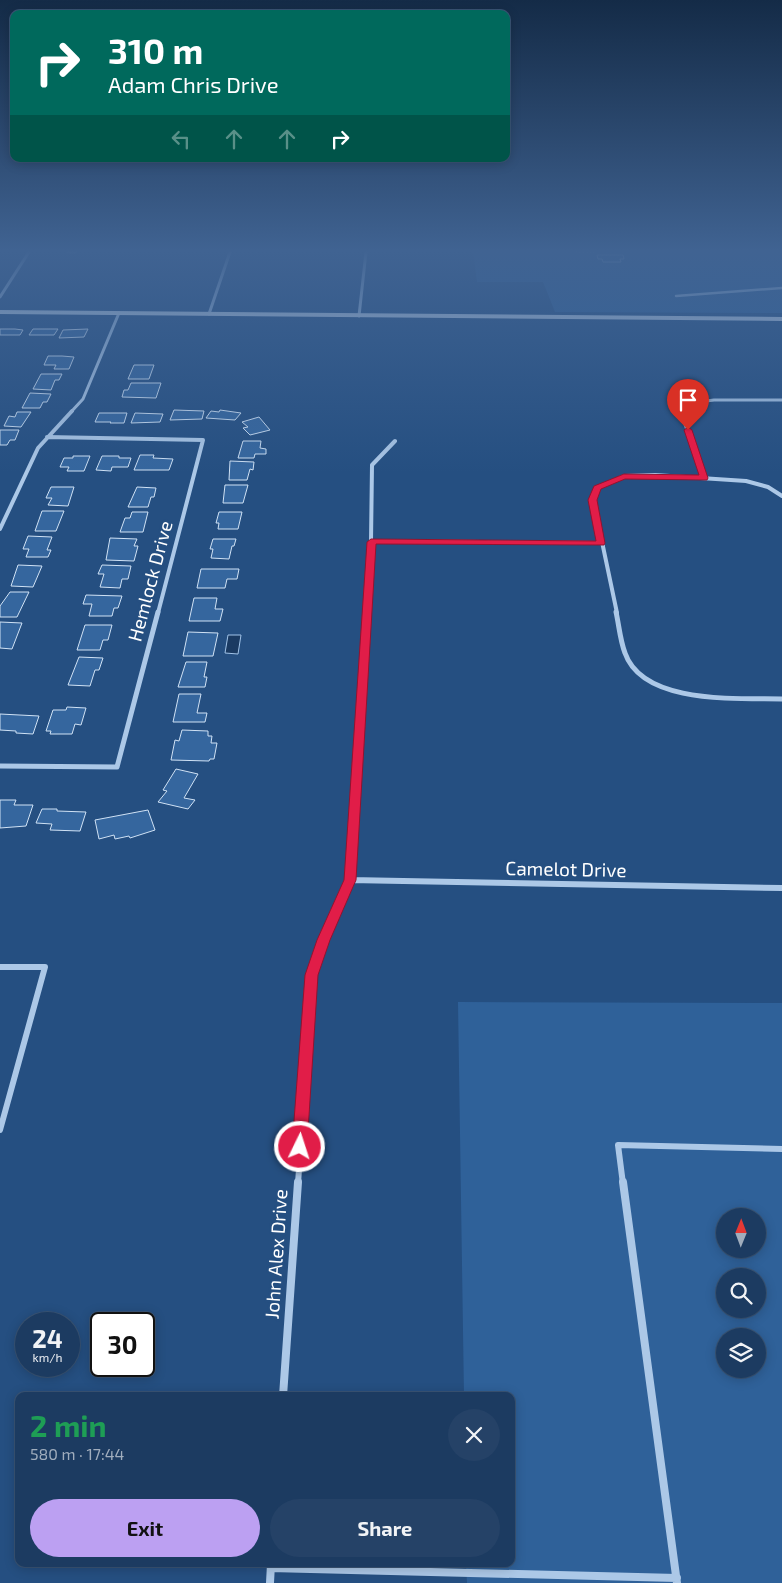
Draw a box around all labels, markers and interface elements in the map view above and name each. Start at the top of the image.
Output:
text: 310 m [108,29,203,71]
icon: right [25,30,90,95]
text: Adam Chris Drive [108,71,278,97]
icon: left [167,125,195,153]
icon: ahead [220,125,248,153]
icon: ahead [273,125,301,153]
icon: right [326,125,354,153]
pin [667,379,709,430]
icon: arrive [674,386,702,414]
street label: Hemlock Drive [122,518,177,644]
street label: Camelot Drive [505,856,627,881]
position arrow [273,1120,325,1172]
street label: John Alex Drive [259,1188,292,1320]
north arrow [716,1208,766,1258]
map controls [716,1208,766,1378]
button: search [716,1268,766,1318]
speed limit sign: 30 [90,1312,155,1377]
text: 24 [32,1323,63,1353]
button: layers [716,1328,766,1378]
text: km/h [33,1350,62,1364]
text: 2 min [30,1407,107,1443]
button: close [448,1409,500,1461]
text: 580 m · 17:44 [30,1444,124,1463]
button: Exit [30,1499,260,1557]
button: Share [270,1499,500,1557]

